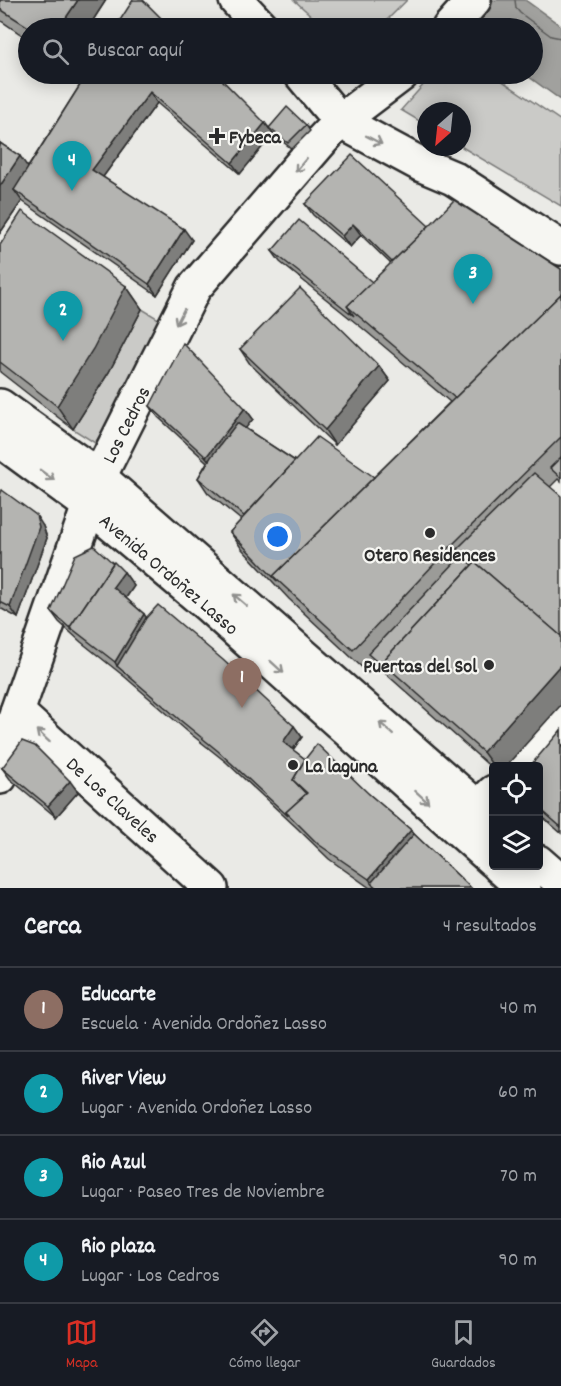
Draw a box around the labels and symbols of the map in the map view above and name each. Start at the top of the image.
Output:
north arrow [417,102,471,156]
place label: Fybeca [229,125,282,153]
marker: Fybeca [210,129,224,143]
one-way arrow [365,135,383,146]
pin: 4 [52,142,92,191]
one-way arrow [294,157,308,172]
pin: 3 [454,254,492,304]
pin: 2 [44,292,82,341]
one-way arrow [174,307,185,325]
street label: Los Cedros [97,382,159,469]
one-way arrow [39,468,55,481]
street label: Avenida Ordoñez Lasso [92,508,244,643]
your location [263,522,292,551]
marker: Otero Residences [423,526,437,540]
place label: Otero Residences [364,543,496,571]
one-way arrow [233,593,248,607]
place label: Puertas del Sol [363,654,477,682]
pin: 1 [222,658,262,708]
marker: Puertas del Sol [482,658,496,672]
one-way arrow [269,660,284,674]
one-way arrow [379,721,394,735]
one-way arrow [36,729,51,743]
street label: De Los Claveles [59,752,164,851]
place label: La laguna [305,754,378,782]
marker: La laguna [286,758,300,772]
one-way arrow [415,790,430,804]

